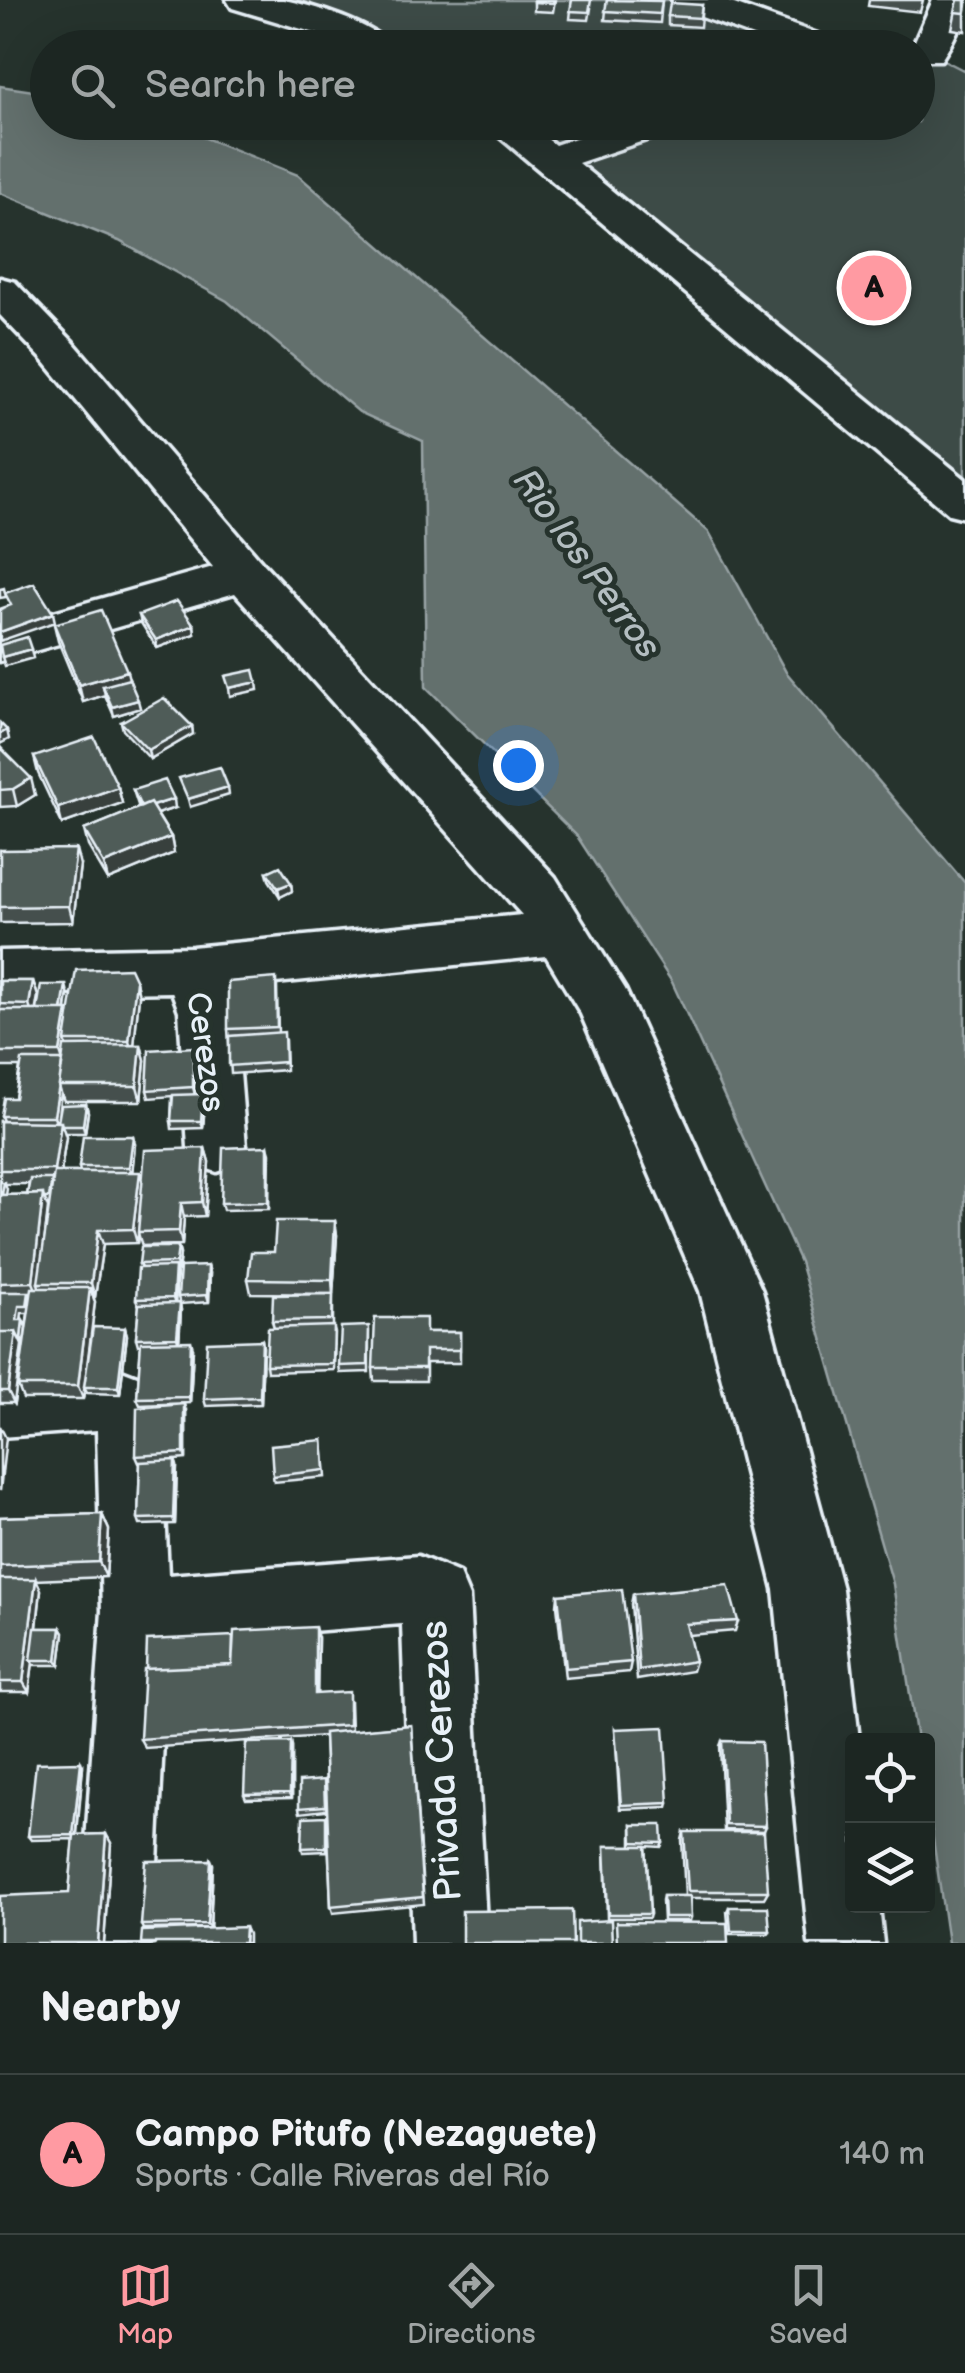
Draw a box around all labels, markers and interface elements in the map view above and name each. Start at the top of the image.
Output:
search box [30,30,935,140]
icon: search [65,58,120,113]
text: Search here [145,63,356,108]
pin: A [842,250,906,326]
water label: Rio los Perros [503,461,669,667]
your location [493,740,544,791]
street label: Cerezos [177,990,233,1115]
street label: Privada Cerezos [412,1619,472,1903]
map controls [845,1733,935,1913]
button: locate [845,1733,935,1823]
button: layers [845,1823,935,1913]
text: Nearby [40,1983,180,2034]
text: Campo Pitufo (Nezaguete) [135,2112,598,2157]
text: A [63,2135,82,2174]
text: 140 m [839,2135,925,2174]
text: Sports · Calle Riveras del Río [135,2157,550,2196]
tab: Map [117,2258,173,2351]
tab: Directions [407,2258,536,2351]
tab: Saved [770,2258,848,2351]

